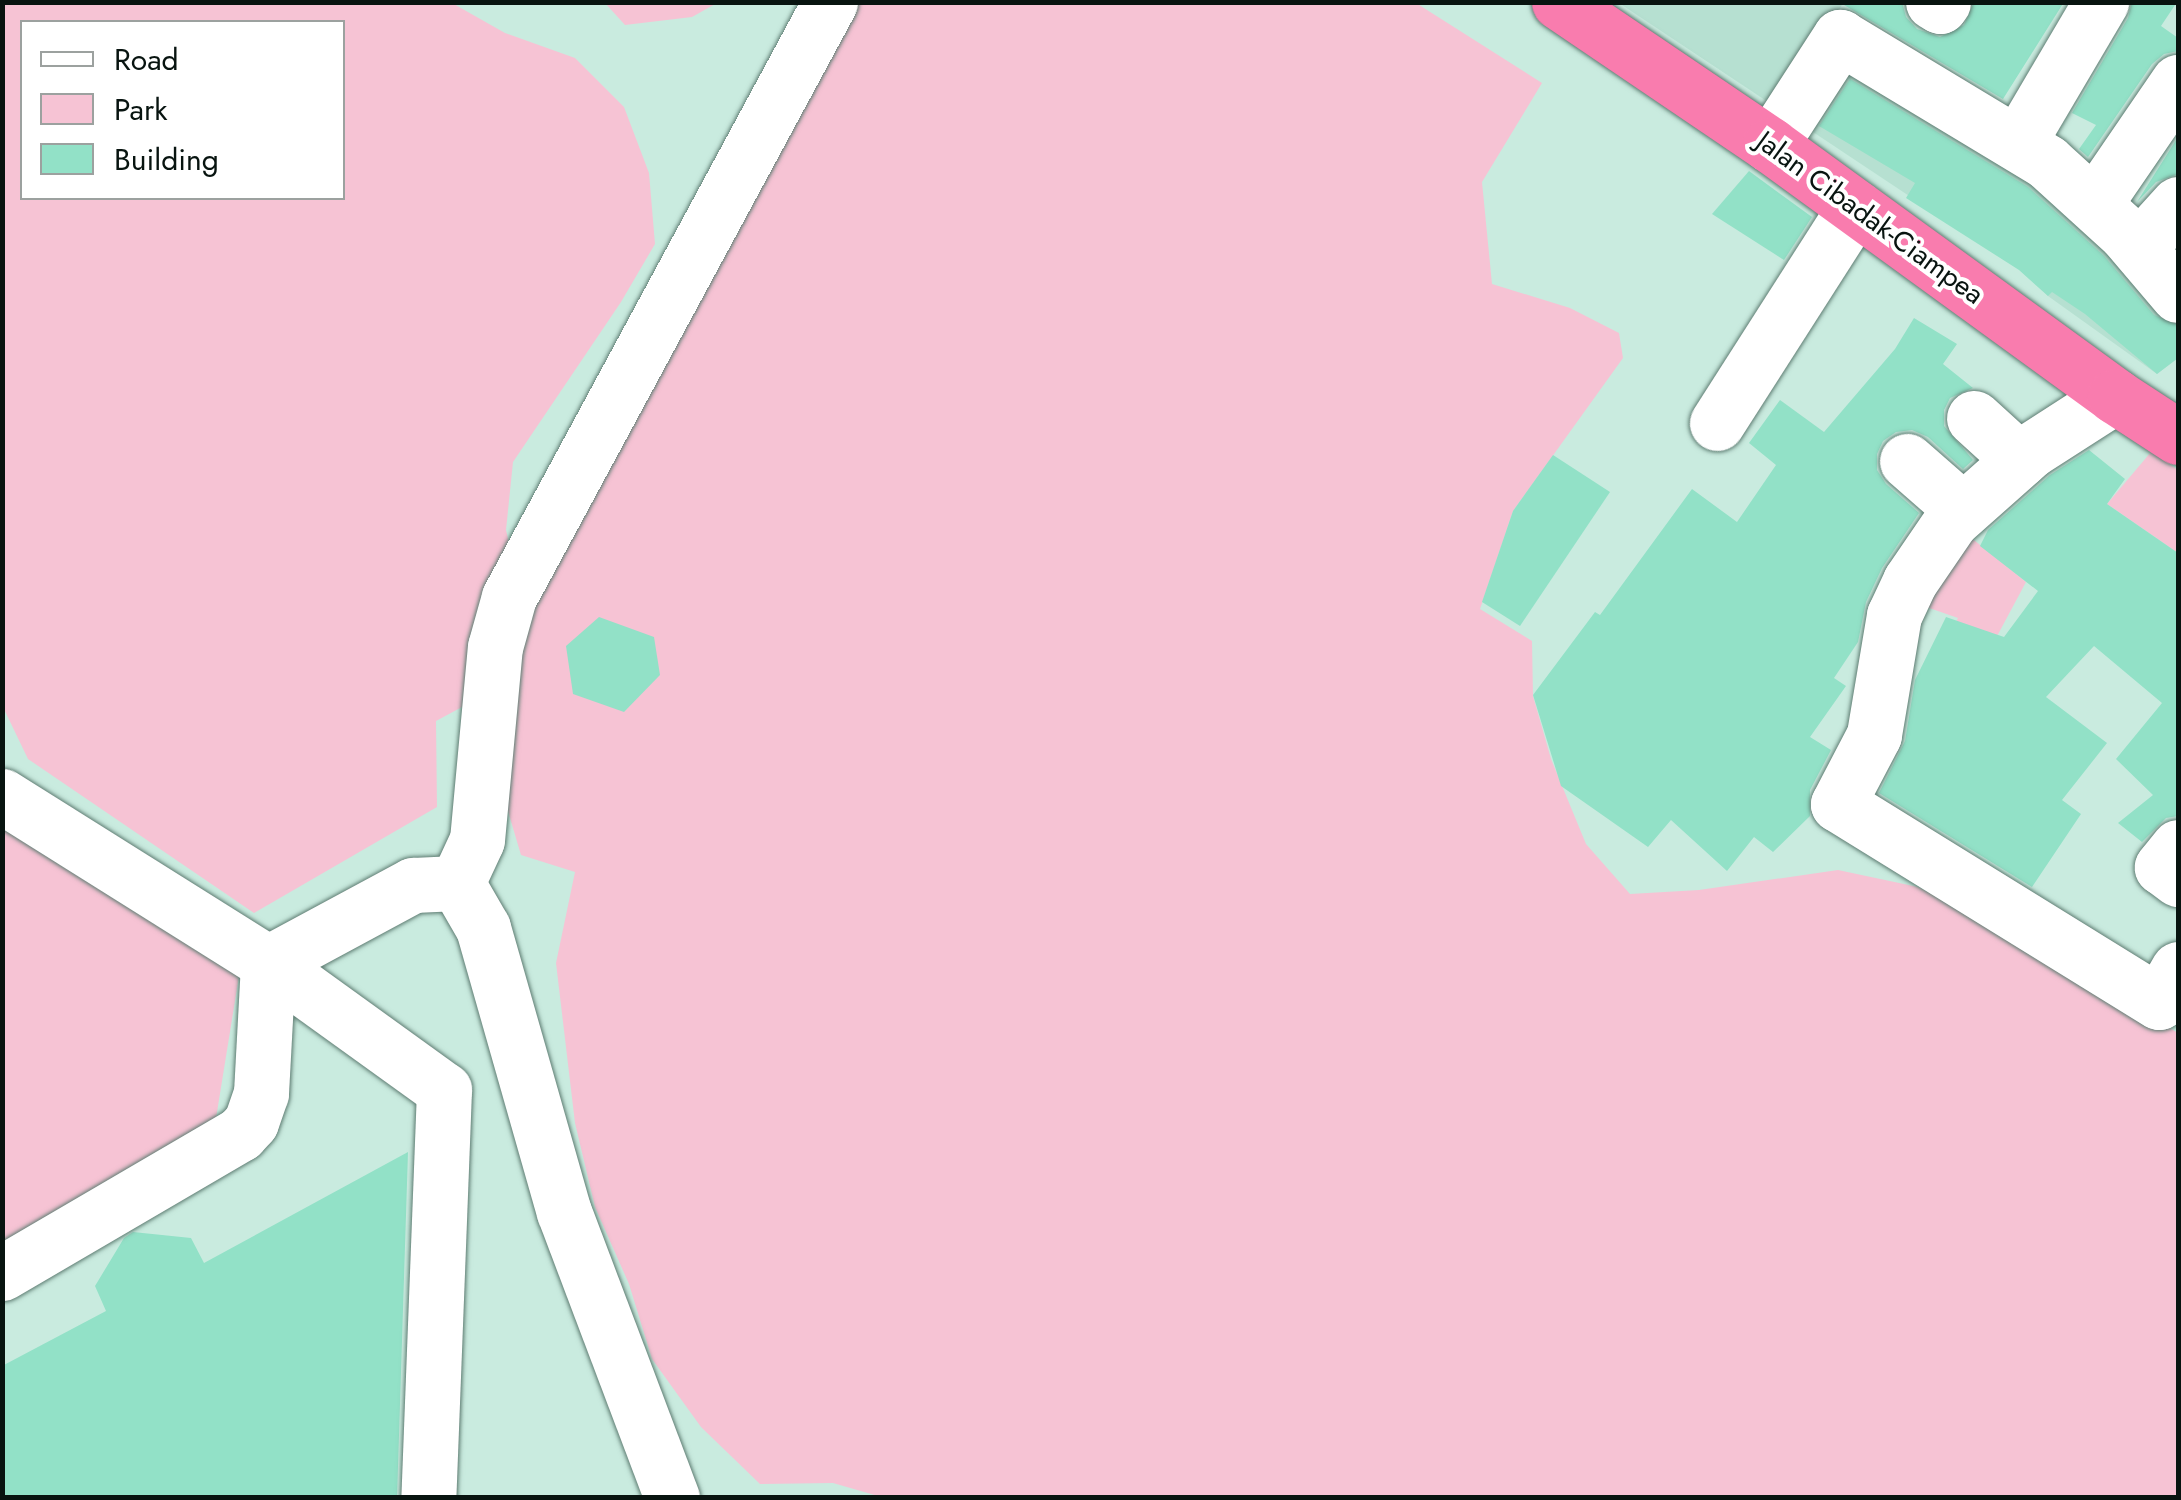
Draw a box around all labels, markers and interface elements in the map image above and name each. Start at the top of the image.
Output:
legend [20,20,345,200]
text: Road [114,38,179,81]
text: Park [114,88,167,131]
street label: Jalan Cibadak-Ciampea [1750,124,1990,312]
text: Building [114,138,219,181]

